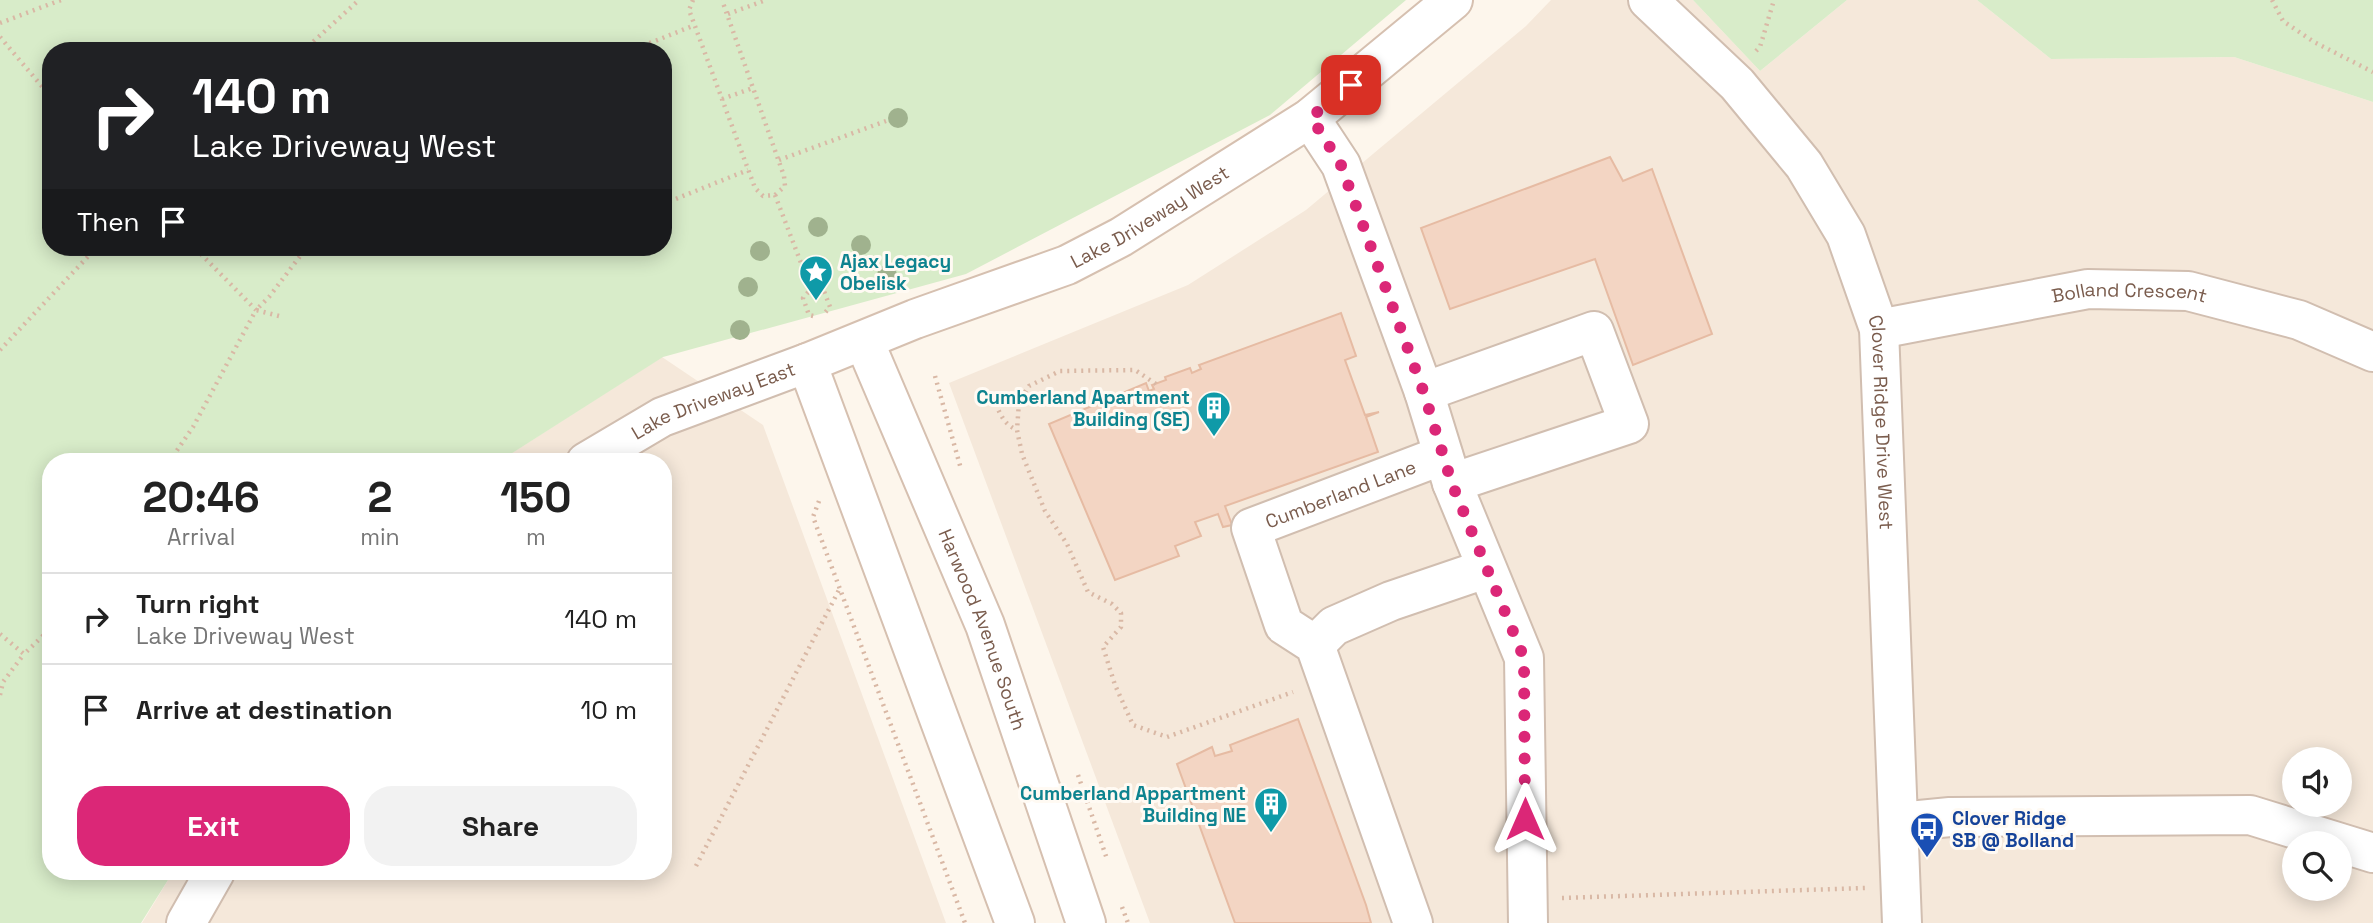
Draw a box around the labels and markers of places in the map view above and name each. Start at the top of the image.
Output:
pin [1321,55,1381,115]
place label: Ajax Legacy Obelisk [840,249,951,296]
place icon: Ajax Legacy Obelisk [797,253,835,302]
place label: Cumberland Apartment Building (SE) [976,385,1190,432]
building icon: Cumberland Apartment Building (SE) [1195,389,1233,438]
place label: Cumberland Appartment Building NE [1020,781,1246,828]
building icon: Cumberland Appartment Building NE [1252,785,1290,834]
place label: Clover Ridge SB @ Bolland [1952,806,2074,853]
bus stop icon: Clover Ridge SB @ Bolland [1908,810,1946,859]

